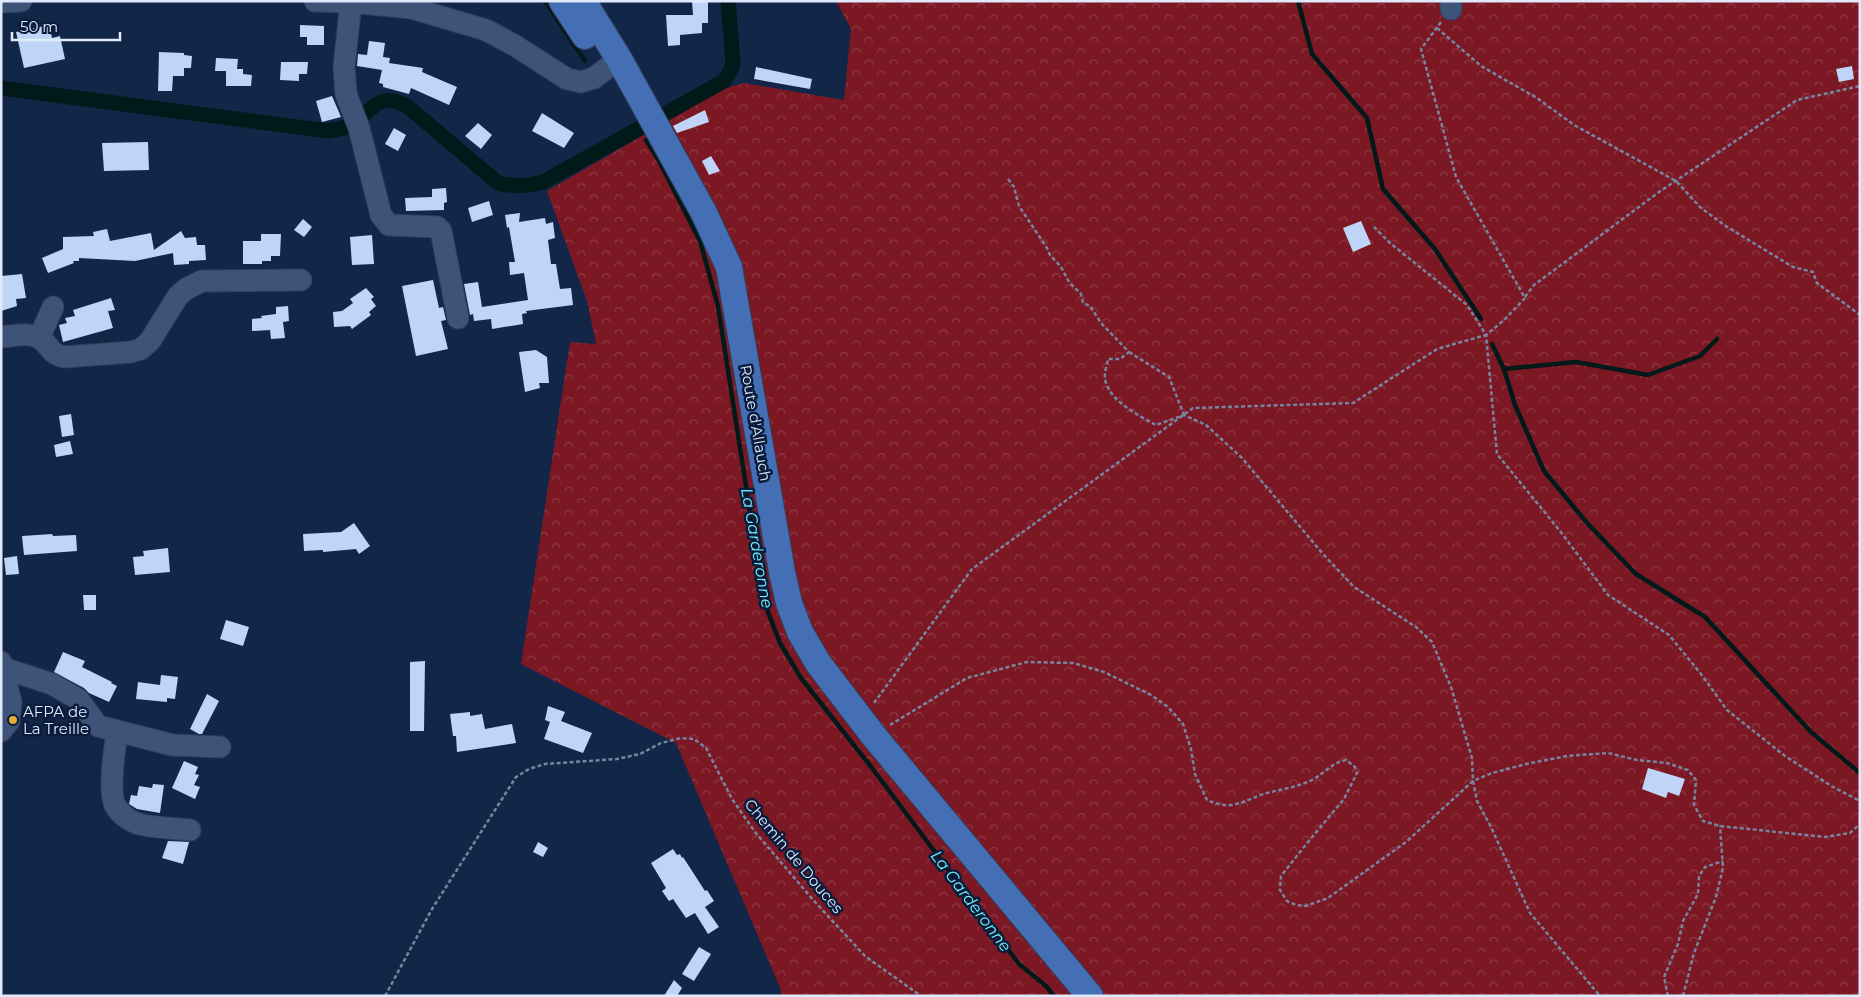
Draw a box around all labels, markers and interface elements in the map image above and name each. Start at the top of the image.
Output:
scale bar [12,10,120,42]
text: 50 m [20,17,58,36]
street label: Route d'Allauch [736,363,776,483]
water label: La Garderonne [737,486,777,610]
place label: AFPA de La Treille [23,702,89,738]
marker: AFPA de La Treille [7,714,19,726]
street label: Chemin de Douces [741,795,847,917]
water label: La Garderonne [927,847,1015,955]

